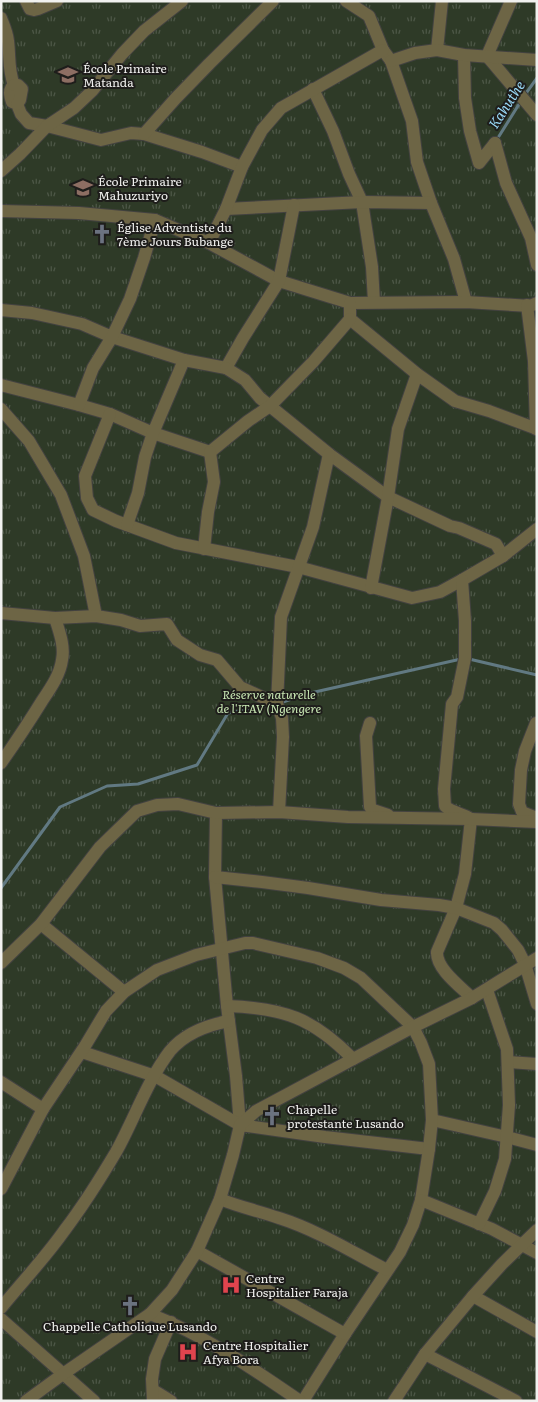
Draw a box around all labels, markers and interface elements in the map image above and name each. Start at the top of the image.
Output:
place label: École Primaire Matanda [83,59,167,91]
school or university icon: École Primaire Matanda [57,64,79,86]
water label: Kahuthe [483,76,529,132]
place label: École Primaire Mahuzuriyo [98,172,182,204]
school or university icon: École Primaire Mahuzuriyo [72,177,94,199]
place label: Église Adventiste du 7ème Jours Bubange [117,218,233,250]
church icon: Église Adventiste du 7ème Jours Bubange [91,223,113,245]
park label: Réserve naturelle de l'ITAV (Ngengere [217,685,322,717]
place label: Chapelle protestante Lusando [287,1100,404,1132]
church icon: Chapelle protestante Lusando [261,1105,283,1127]
place label: Centre Hospitalier Faraja [246,1269,348,1301]
hospital icon: Centre Hospitalier Faraja [220,1274,242,1296]
church icon: Chappelle Catholique Lusando [119,1295,141,1317]
place label: Chappelle Catholique Lusando [43,1317,217,1335]
place label: Centre Hospitalier Afya Bora [203,1336,308,1368]
hospital icon: Centre Hospitalier Afya Bora [177,1341,199,1363]

